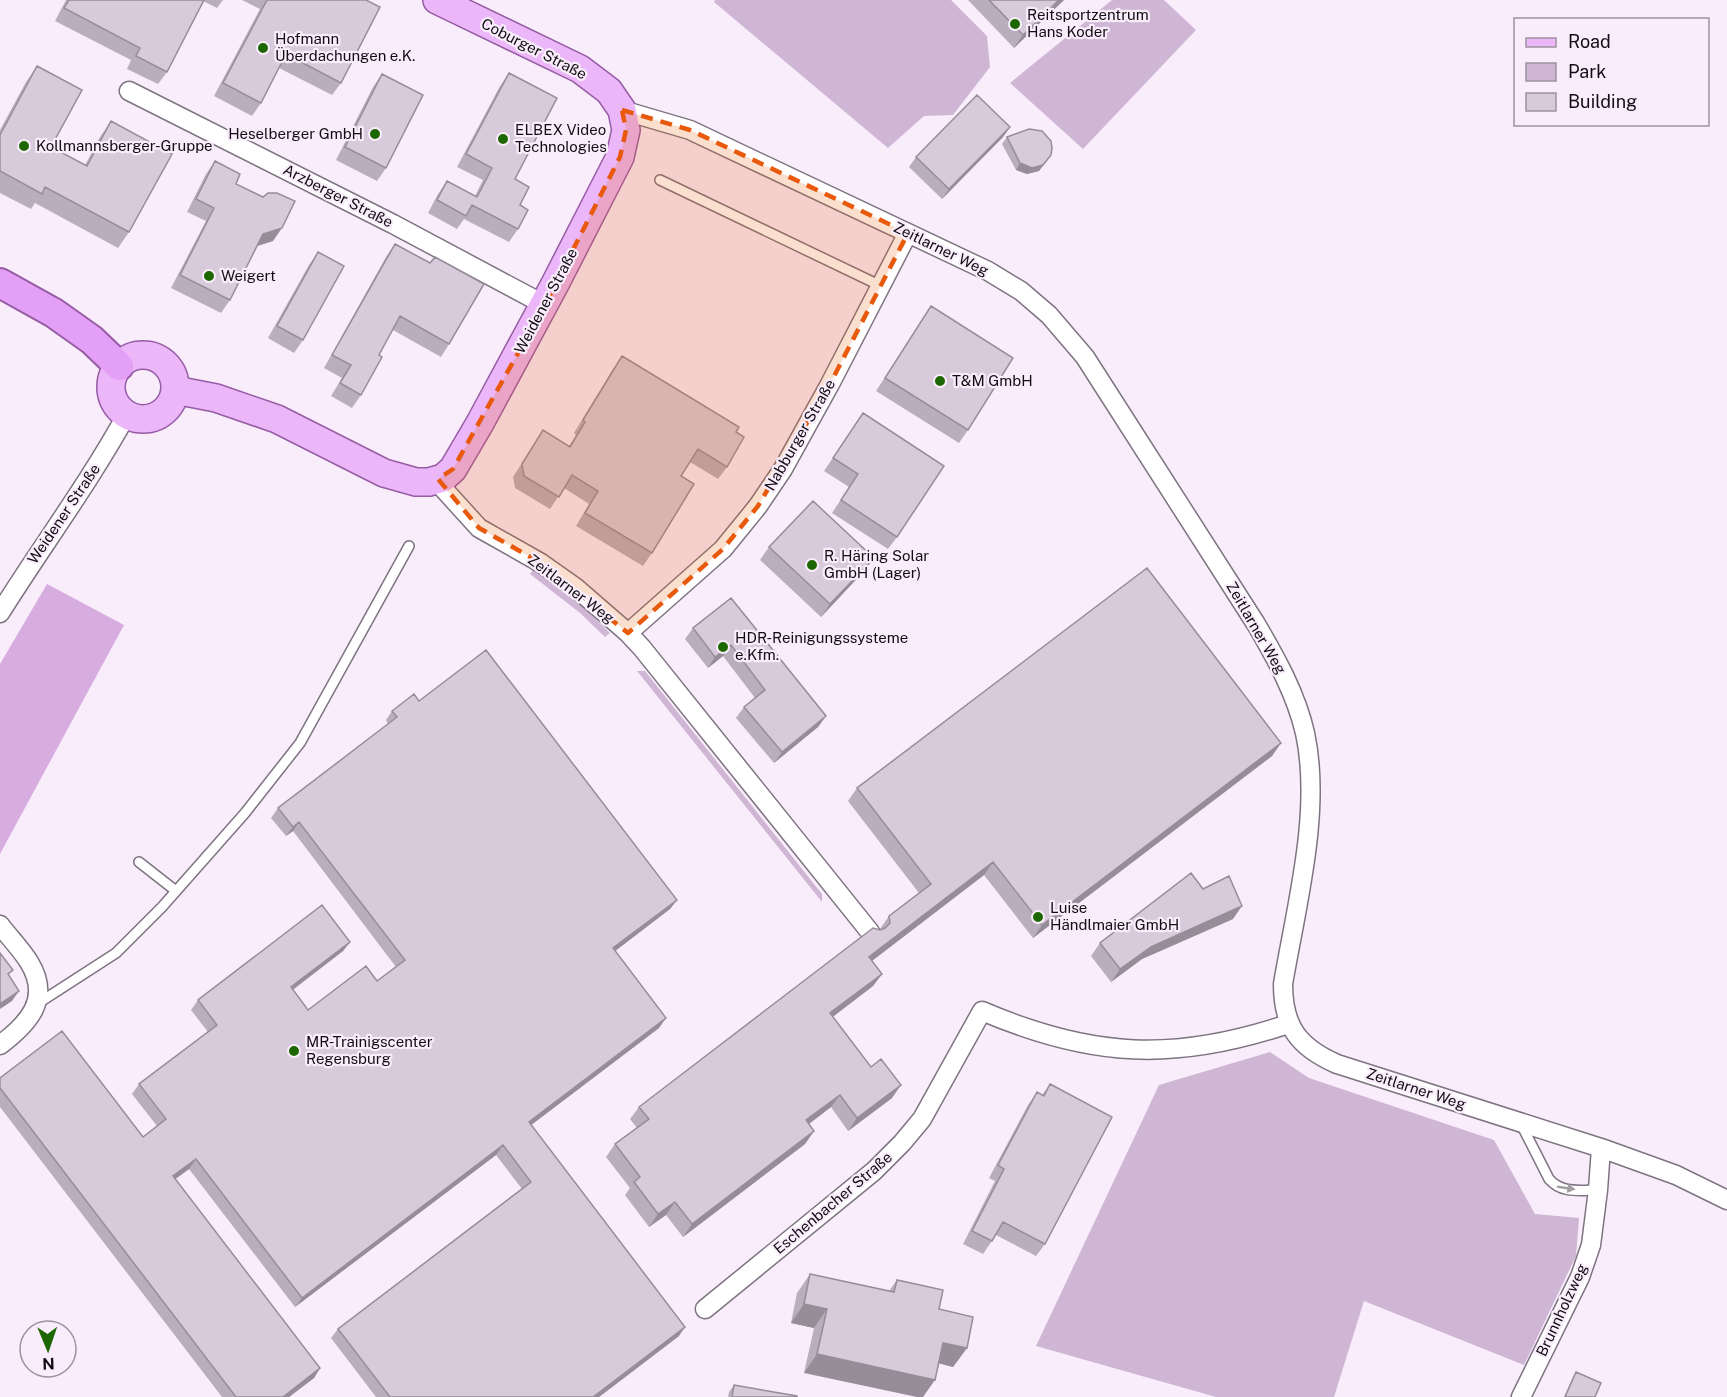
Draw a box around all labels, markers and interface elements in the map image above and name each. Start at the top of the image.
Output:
place label: Reitsportzentrum Hans Koder [1027,6,1149,40]
street label: Coburger Straße [479,15,590,82]
marker: Reitsportzentrum Hans Koder [1008,17,1022,31]
legend [1514,18,1709,126]
place label: Hofmann Überdachungen e.K. [275,30,415,64]
text: Road [1568,31,1611,52]
marker: Hofmann Überdachungen e.K. [256,41,270,55]
text: Park [1568,61,1606,82]
text: Building [1568,91,1637,112]
place label: ELBEX Video Technologies [515,121,607,155]
place label: Heselberger GmbH [228,125,363,142]
marker: Heselberger GmbH [368,127,382,141]
marker: ELBEX Video Technologies [496,132,510,146]
place label: Kollmannsberger-Gruppe [36,137,213,154]
marker: Kollmannsberger-Gruppe [17,139,31,153]
street label: Arzberger Straße [281,161,396,231]
street label: Zeitlarner Weg [891,218,992,279]
street label: Weidener Straße [511,245,580,356]
place label: Weigert [221,267,276,284]
marker: Weigert [202,269,216,283]
place label: T&M GmbH [952,372,1033,389]
marker: T&M GmbH [933,374,947,388]
street label: Nabburger Straße [761,376,838,493]
street label: Weidener Straße [24,461,103,567]
place label: R. Häring Solar GmbH (Lager) [824,547,929,581]
street label: Zeitlarner Weg [525,551,618,627]
marker: R. Häring Solar GmbH (Lager) [805,558,819,572]
street label: Zeitlarner Weg [1223,579,1290,677]
place label: HDR-Reinigungssysteme e.Kfm. [735,629,908,663]
marker: HDR-Reinigungssysteme e.Kfm. [716,640,730,654]
place label: Luise Händlmaier GmbH [1050,899,1179,933]
marker: Luise Händlmaier GmbH [1031,910,1045,924]
place label: MR-Trainigscenter Regensburg [306,1033,433,1067]
marker: MR-Trainigscenter Regensburg [287,1044,301,1058]
street label: Zeitlarner Weg [1364,1064,1468,1113]
street label: Eschenbacher Straße [770,1148,895,1257]
one-way arrow [1557,1184,1576,1193]
street label: Brunnholzweg [1533,1261,1590,1359]
north arrow [18,1319,78,1379]
text: N [42,1354,55,1373]

